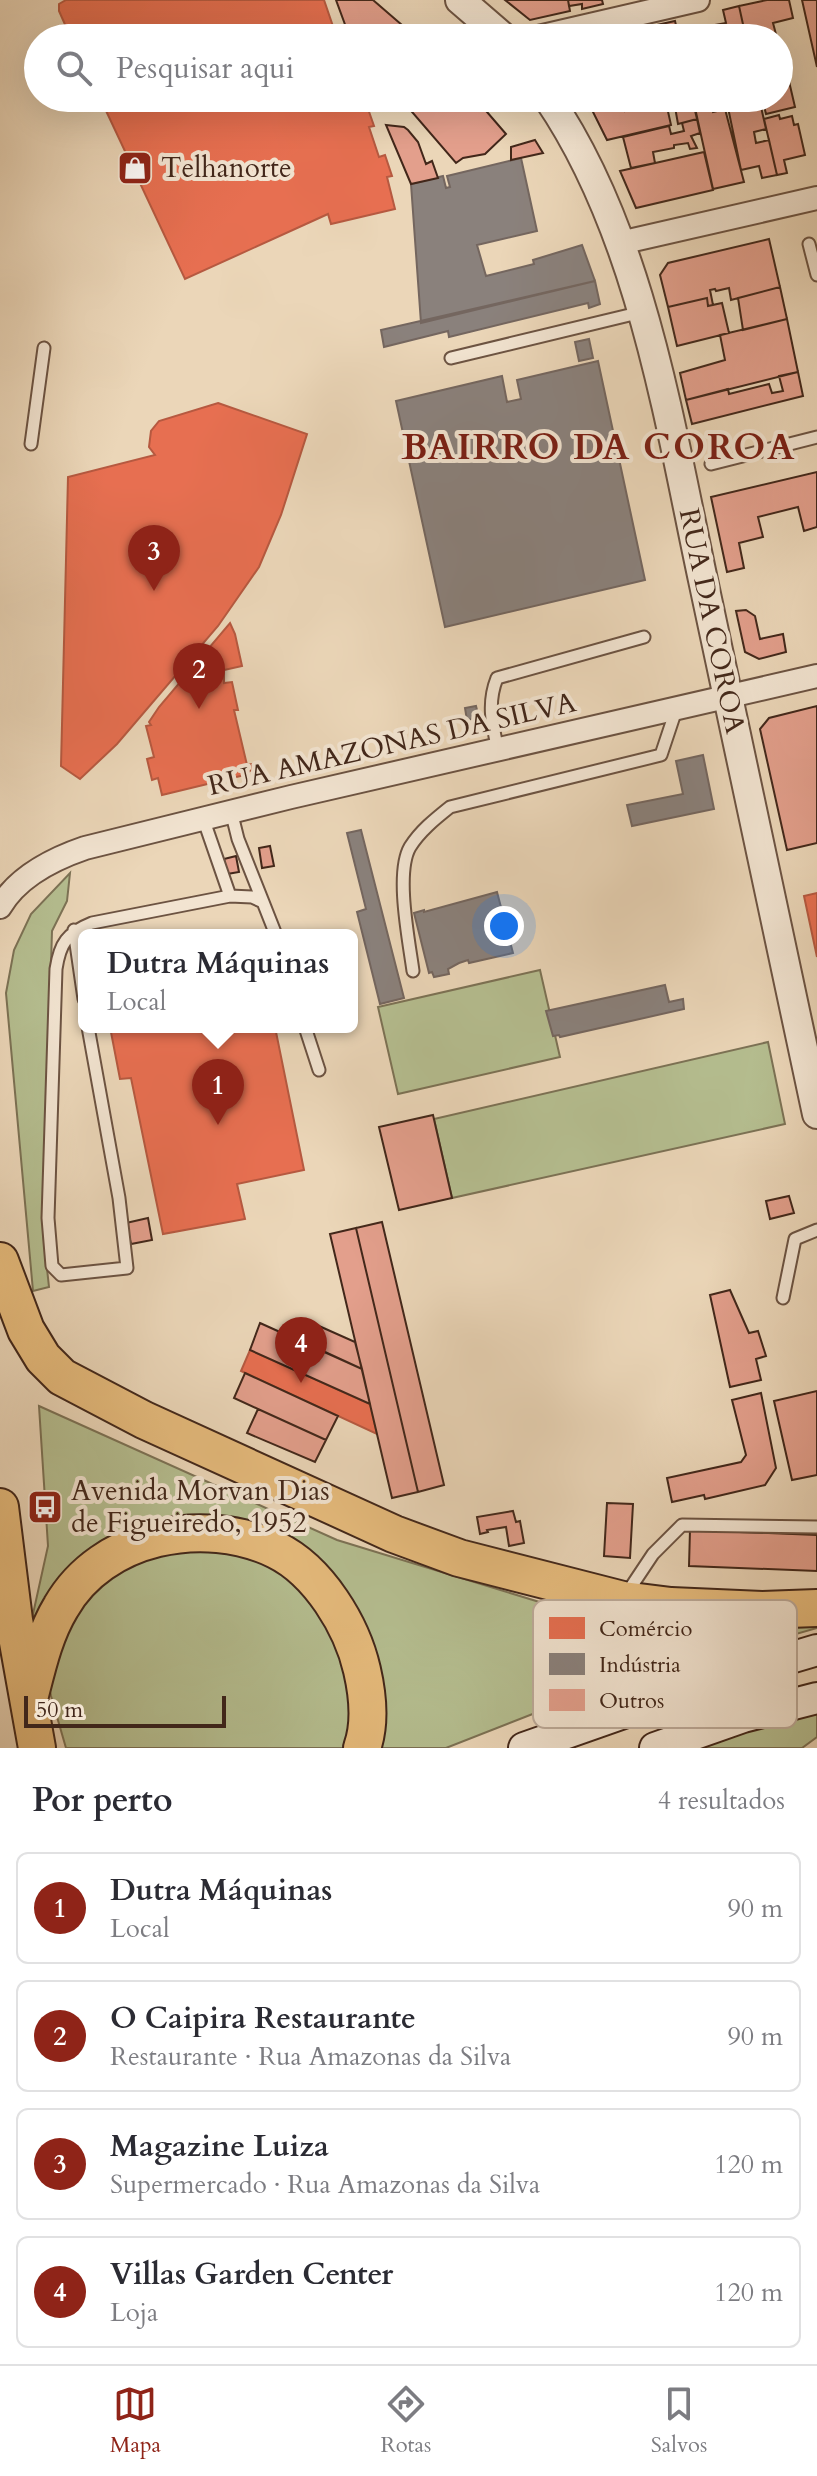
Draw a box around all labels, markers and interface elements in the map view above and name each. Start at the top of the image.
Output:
search box [24,24,793,112]
icon: search [52,46,96,90]
text: Pesquisar aqui [116,48,294,89]
shop icon: Telhanorte [116,149,154,187]
place label: Telhanorte [161,149,292,187]
district label: BAIRRO DA COROA [402,423,796,472]
street label: RUA DA COROA [670,505,754,737]
pin: 3 [128,525,180,591]
pin: 2 [173,643,225,709]
street label: RUA AMAZONAS DA SILVA [204,683,580,805]
your location [484,906,524,946]
popup [78,929,358,1033]
text: Dutra Máquinas [107,943,329,984]
text: Local [107,984,166,1019]
pin: 1 [192,1059,244,1125]
pin: 4 [275,1317,327,1383]
place label: Avenida Morvan Dias de Figueiredo, 1952 [71,1472,330,1542]
bus stop icon: Avenida Morvan Dias de Figueiredo, 1952 [26,1488,64,1526]
legend [533,1600,797,1728]
text: Comércio [599,1614,693,1644]
text: Indústria [599,1650,681,1680]
text: Outros [599,1686,664,1716]
scale bar [24,1692,226,1728]
text: 50 m [36,1695,83,1725]
text: Por perto [32,1777,173,1823]
text: 4 resultados [658,1783,785,1818]
text: Dutra Máquinas [110,1870,332,1911]
text: 1 [53,1891,67,1926]
text: 90 m [727,1891,783,1926]
text: Local [110,1911,170,1946]
text: O Caipira Restaurante [110,1998,416,2039]
text: 2 [53,2019,67,2054]
text: 90 m [727,2019,783,2054]
text: Restaurante · Rua Amazonas da Silva [110,2039,511,2074]
text: Magazine Luiza [110,2126,329,2167]
text: 3 [53,2147,67,2182]
text: 120 m [714,2147,783,2182]
text: Supermercado · Rua Amazonas da Silva [110,2167,540,2202]
text: Villas Garden Center [110,2254,393,2295]
text: 4 [53,2275,67,2310]
text: 120 m [714,2275,783,2310]
text: Loja [110,2295,158,2330]
tab: Mapa [110,2382,161,2460]
tab: Rotas [380,2382,431,2460]
tab: Salvos [651,2382,707,2460]

